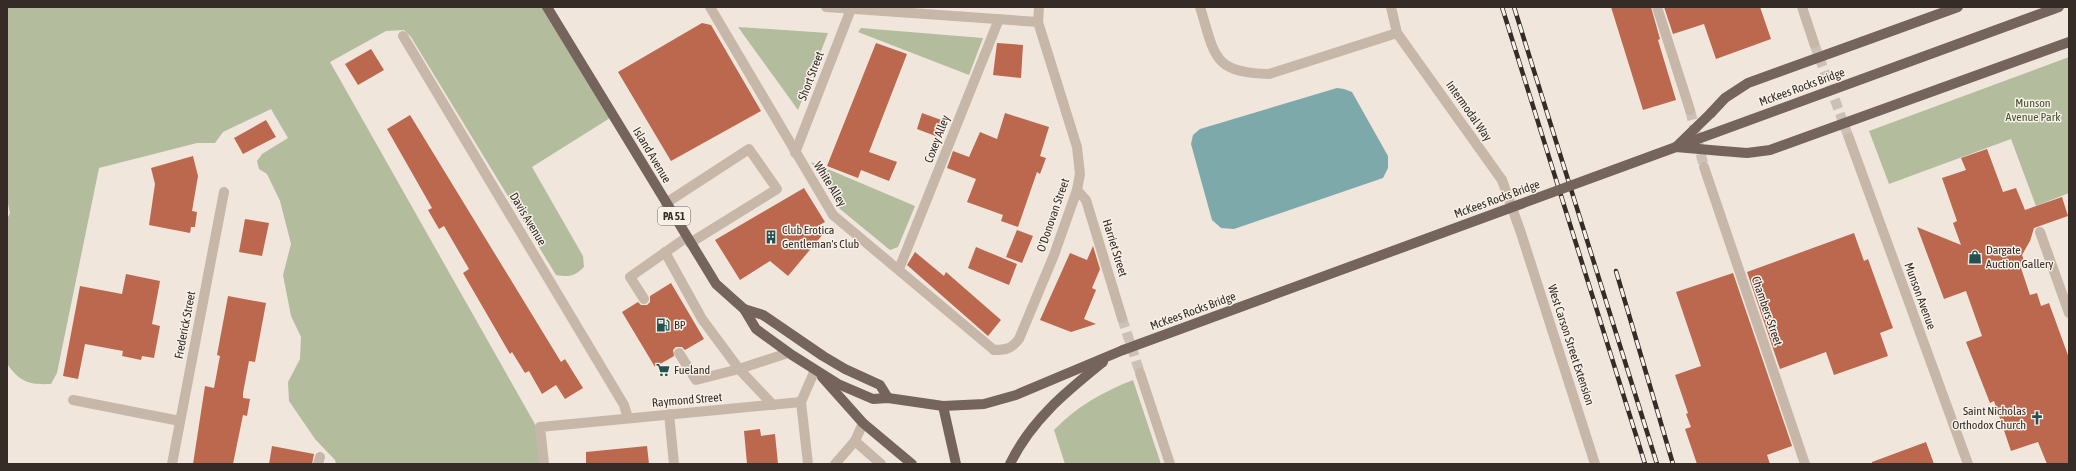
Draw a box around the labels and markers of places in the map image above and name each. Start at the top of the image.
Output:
place label: Club Erotica Gentleman's Club [782,223,860,251]
building icon: Club Erotica Gentleman's Club [763,229,779,245]
place label: Dargate Auction Gallery [1986,243,2054,271]
shop icon: Dargate Auction Gallery [1967,249,1983,265]
fuel station icon: BP [655,317,671,333]
place label: BP [674,318,686,332]
supermarket icon: Fueland [655,362,671,378]
place label: Fueland [674,363,710,377]
place label: Saint Nicholas Orthodox Church [1952,404,2026,432]
church icon: Saint Nicholas Orthodox Church [2029,410,2045,426]

